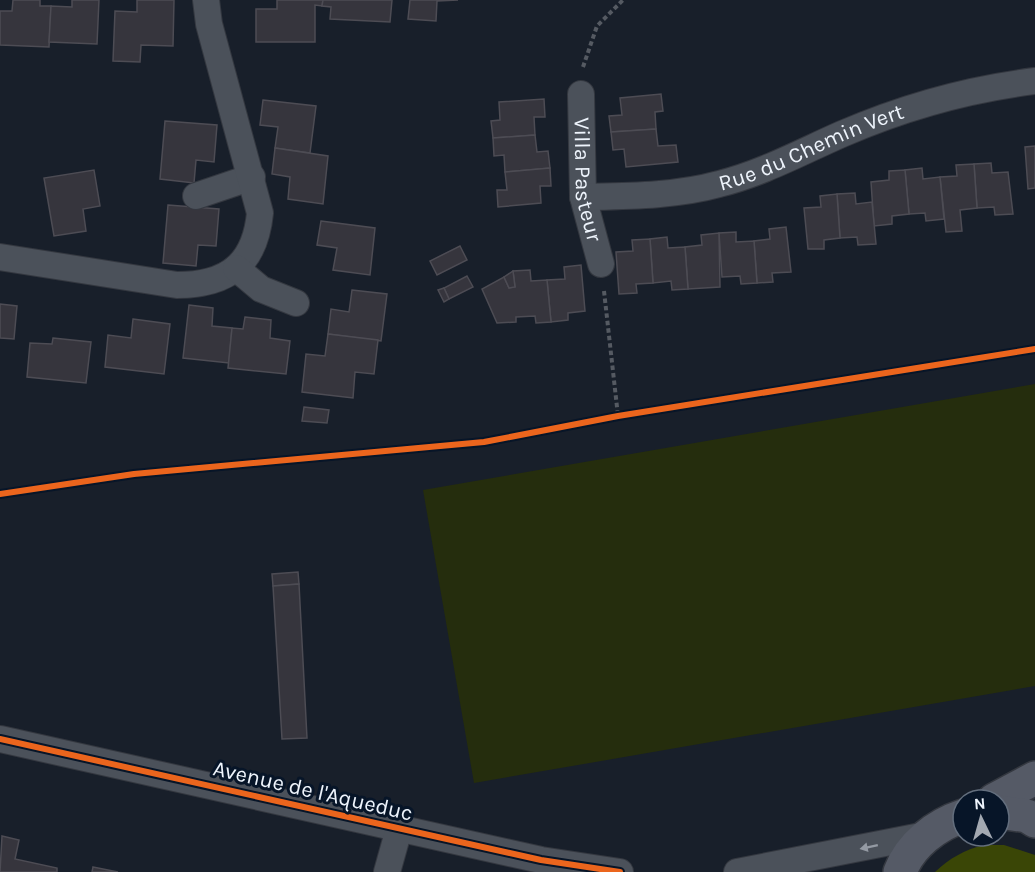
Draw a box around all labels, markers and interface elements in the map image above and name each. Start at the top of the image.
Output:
street label: Rue du Chemin Vert [716,99,907,197]
street label: Villa Pasteur [568,117,607,245]
street label: Avenue de l'Aqueduc [211,755,415,827]
north arrow [951,788,1011,848]
text: N [973,794,986,814]
one-way arrow [859,843,878,852]

